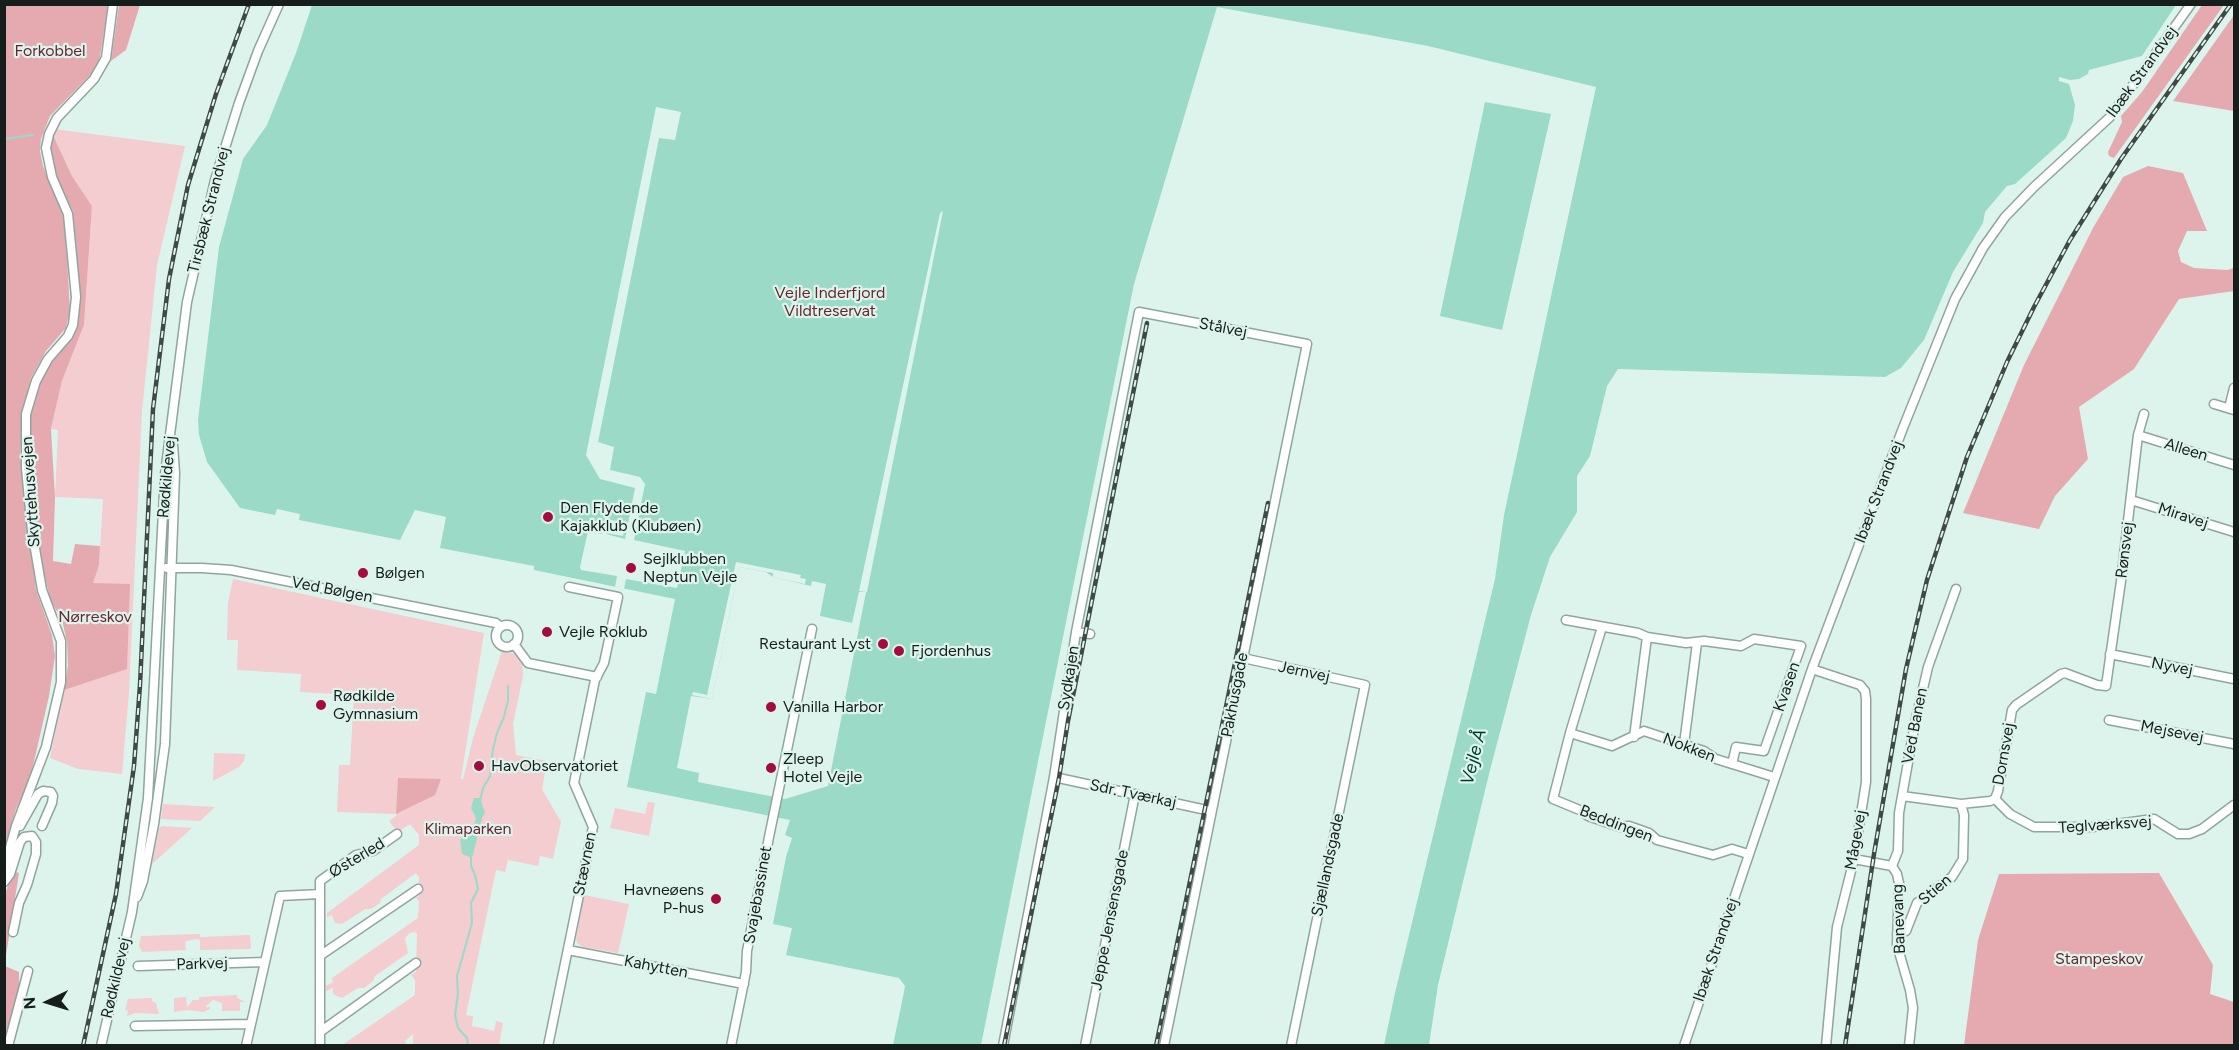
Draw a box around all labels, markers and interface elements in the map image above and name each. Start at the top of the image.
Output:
street label: Ibæk Strandvej [2102,23,2182,121]
park label: Forkobbel [14,41,86,61]
street label: Tirsbæk Strandvej [184,145,234,275]
park label: Vejle Inderfjord Vildtreservat [775,283,885,321]
street label: Stålvej [1197,314,1249,342]
street label: Alleen [2162,434,2210,466]
street label: Rødkildevej [154,435,180,519]
street label: Skyttehusvejen [18,436,44,548]
street label: Ibæk Strandvej [1851,438,1907,546]
place label: Den Flydende Kajakklub (Klubøen) [560,498,701,536]
street label: Miravej [2155,499,2211,533]
marker: Den Flydende Kajakklub (Klubøen) [541,510,555,524]
street label: Rønsvej [2112,521,2138,579]
place label: Sejlklubben Neptun Vejle [643,549,737,587]
marker: Sejlklubben Neptun Vejle [624,561,638,575]
place label: Bølgen [375,563,425,583]
marker: Bølgen [356,566,370,580]
street label: Ved Bølgen [290,573,374,607]
park label: Nørreskov [58,607,132,627]
place label: Vejle Roklub [559,622,648,642]
marker: Vejle Roklub [540,625,554,639]
place label: Restaurant Lyst [759,634,871,654]
marker: Restaurant Lyst [876,637,890,651]
place label: Fjordenhus [911,641,991,661]
marker: Fjordenhus [892,644,906,658]
street label: Sydkajen [1054,644,1084,712]
street label: Pakhusgade [1217,651,1253,739]
street label: Nyvej [2150,654,2194,680]
street label: Jernvej [1276,657,1332,687]
street label: Kvasen [1770,660,1804,714]
place label: Rødkilde Gymnasium [333,686,418,724]
street label: Ved Banen [1898,686,1932,766]
place label: Vanilla Harbor [783,697,883,717]
marker: Rødkilde Gymnasium [314,698,328,712]
marker: Vanilla Harbor [764,700,778,714]
street label: Mejsevej [2139,716,2205,748]
street label: Dornsvej [1989,721,2019,787]
water label: Vejle Å [1457,727,1491,787]
street label: Nokken [1660,729,1718,767]
place label: Zleep Hotel Vejle [783,749,862,787]
place label: HavObservatoriet [491,756,618,776]
marker: HavObservatoriet [472,759,486,773]
marker: Zleep Hotel Vejle [764,761,778,775]
street label: Sdr. Tværkaj [1088,775,1178,813]
street label: Beddingen [1577,801,1655,847]
street label: Mågevej [1841,808,1871,872]
street label: Sjællandsgade [1308,812,1348,918]
street label: Teglværksvej [2058,812,2152,838]
park label: Klimaparken [424,819,512,839]
street label: Stævnen [569,830,601,898]
street label: Østerled [326,834,388,882]
street label: Svajebassinet [740,845,776,945]
street label: Jeppe Jensensgade [1087,848,1133,992]
street label: Stien [1915,871,1955,909]
place label: Havneøens P-hus [624,880,704,918]
street label: Banevang [1888,884,1910,954]
marker: Havneøens P-hus [709,892,723,906]
street label: Ibæk Strandvej [1689,896,1743,1004]
street label: Rødkildevej [97,936,135,1020]
park label: Stampeskov [2055,949,2143,969]
street label: Kahytten [622,951,690,983]
street label: Parkvej [176,954,228,974]
north arrow [18,972,78,1032]
text: N [20,996,39,1010]

